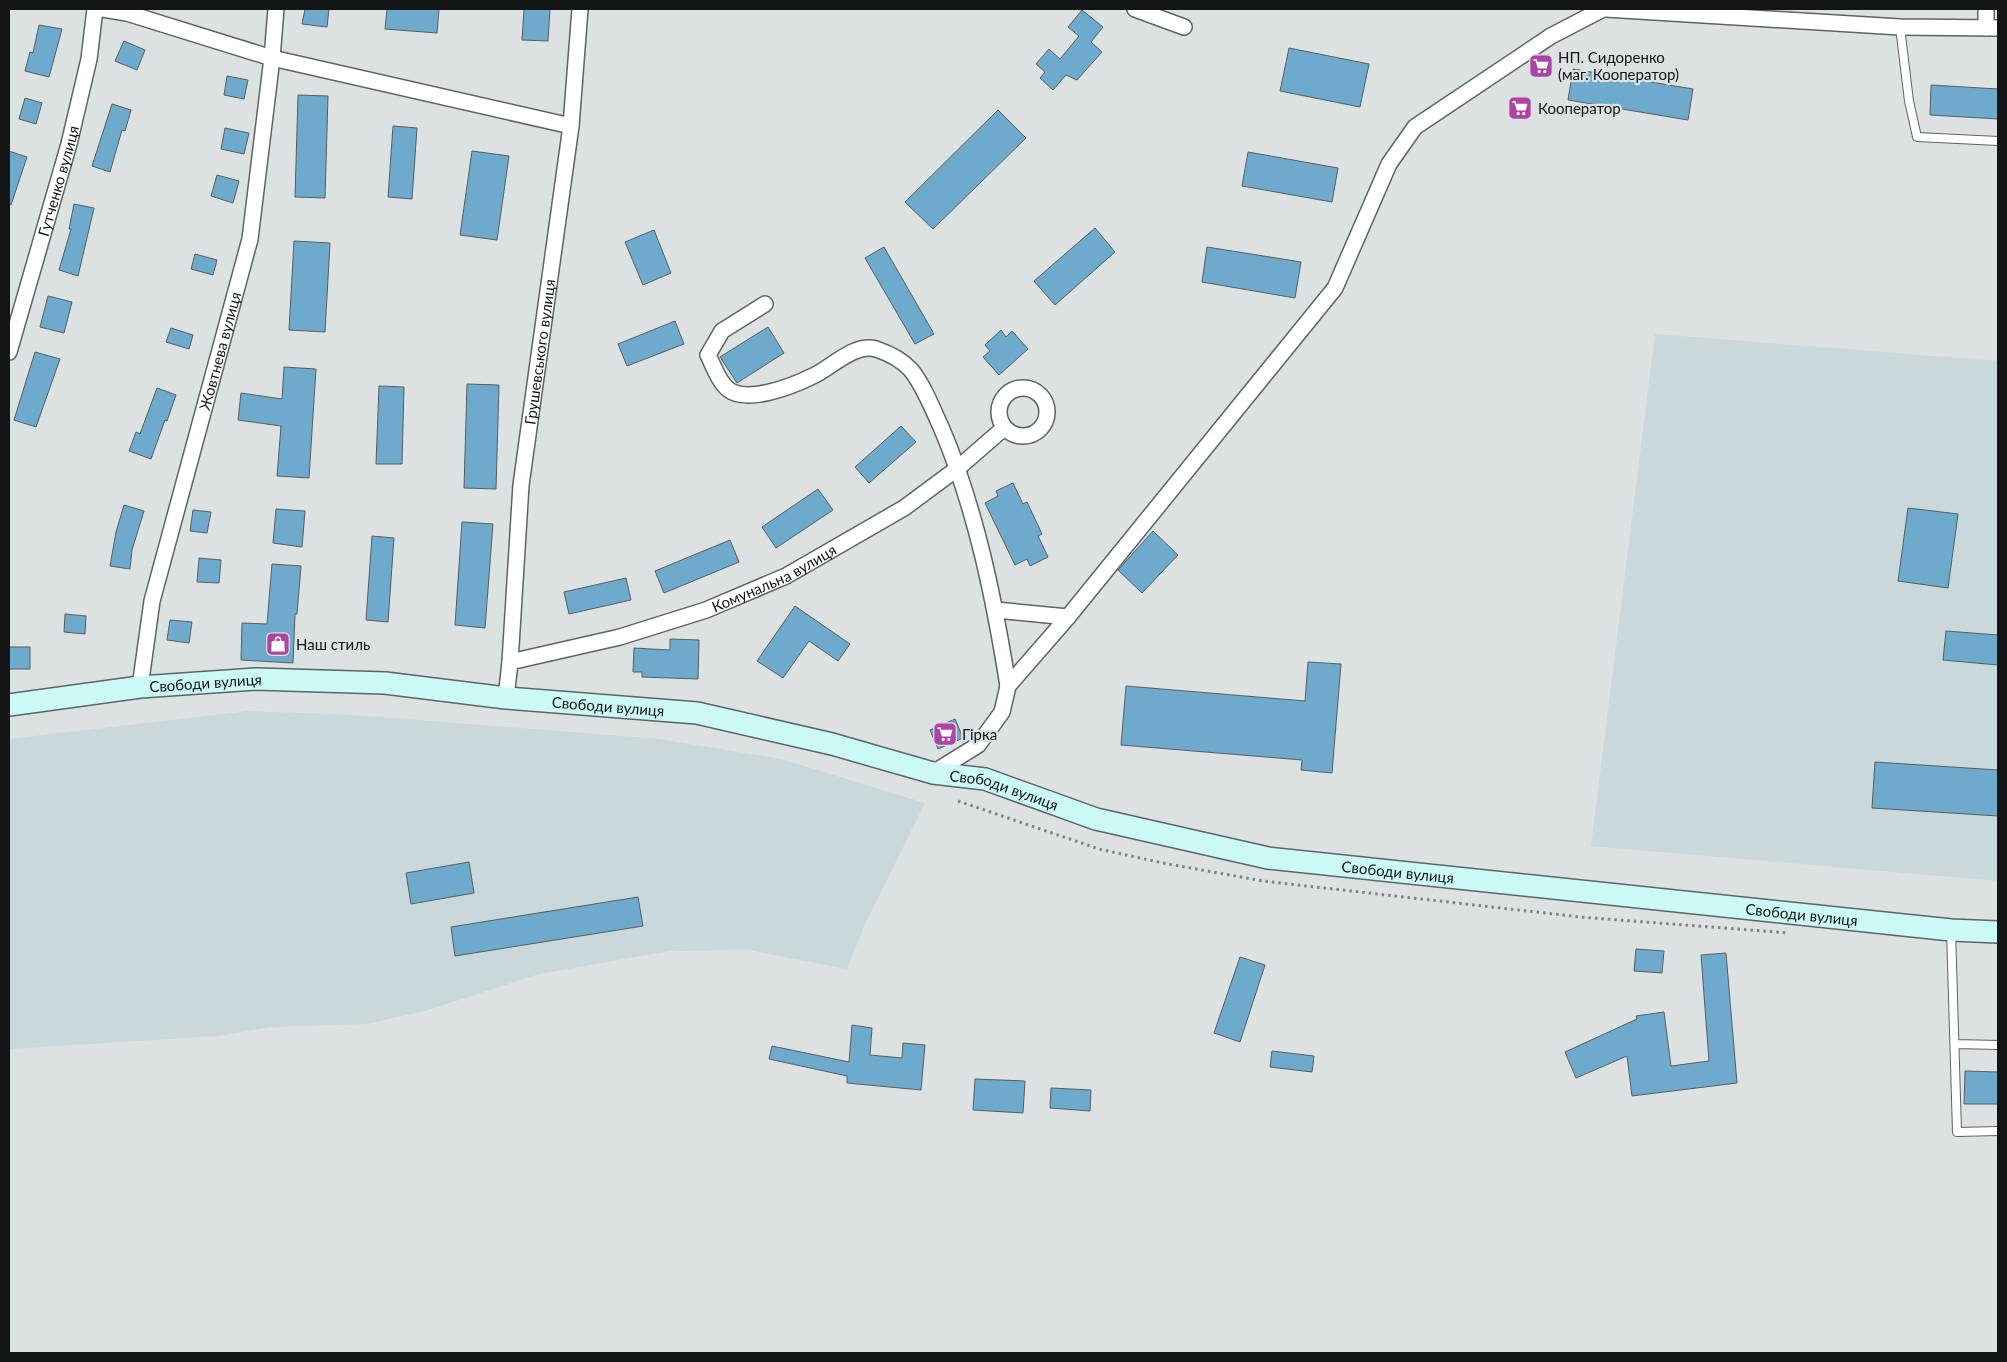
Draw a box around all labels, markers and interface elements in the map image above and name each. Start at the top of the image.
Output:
place label: НП. Сидоренко (маг. Кооператор) [1558,48,1679,83]
supermarket icon: НП. Сидоренко (маг. Кооператор) [1528,53,1554,79]
supermarket icon: Кооператор [1507,95,1533,121]
place label: Кооператор [1538,99,1621,117]
street label: Гутченко вулиця [34,124,82,238]
street label: Грушевського вулиця [521,278,559,426]
street label: Жовтнева вулиця [195,290,244,412]
street label: Комунальна вулиця [709,540,839,616]
shop icon: Наш стиль [265,631,291,657]
place label: Наш стиль [296,635,370,653]
street label: Свободи вулиця [149,670,262,695]
street label: Свободи вулиця [551,693,665,719]
supermarket icon: Гірка [932,721,958,747]
place label: Гірка [962,725,997,743]
street label: Свободи вулиця [949,766,1061,814]
street label: Свободи вулиця [1341,857,1455,887]
street label: Свободи вулиця [1745,899,1859,929]

